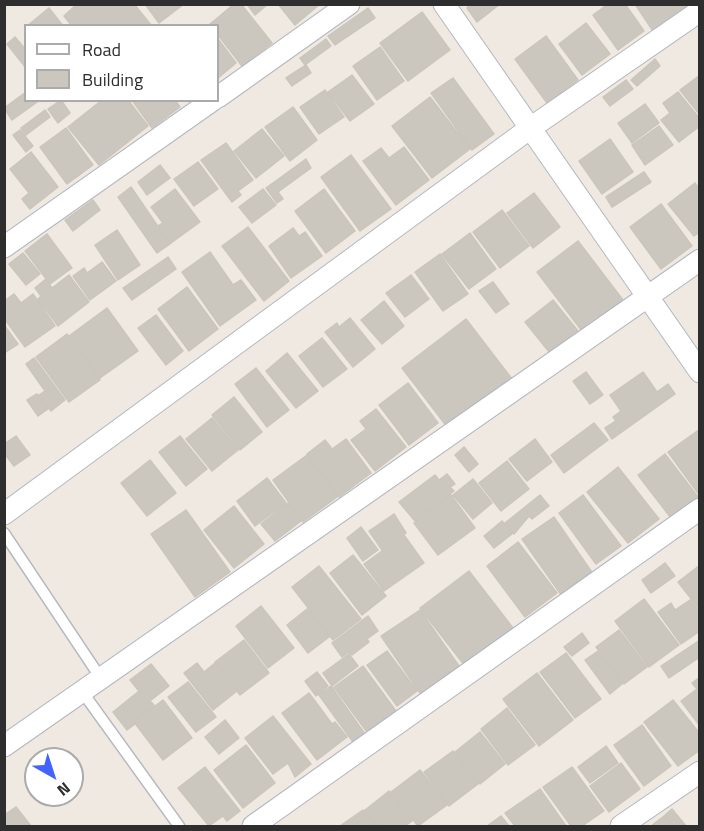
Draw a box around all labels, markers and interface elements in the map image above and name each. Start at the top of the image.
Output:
legend [24,24,219,102]
text: Road [82,36,121,63]
text: Building [82,66,143,93]
north arrow [24,747,84,807]
text: N [52,777,76,802]

